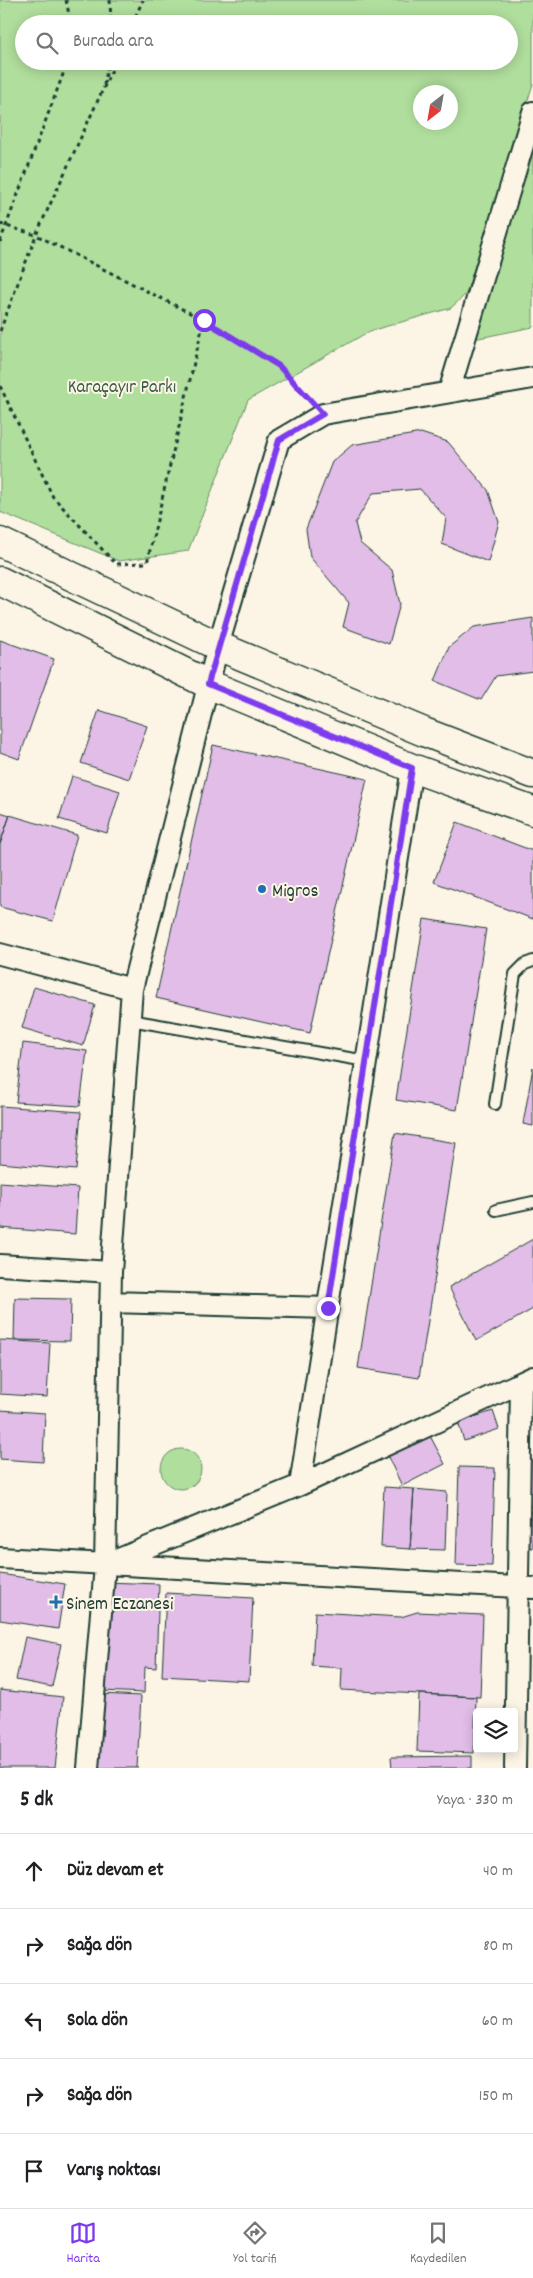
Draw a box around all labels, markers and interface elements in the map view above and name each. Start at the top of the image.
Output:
search box [15,15,518,70]
icon: search [33,29,61,57]
text: Burada ara [73,29,153,56]
north arrow [413,85,458,130]
route start [193,309,216,332]
park label: Karaçayır Parkı [68,375,176,402]
place label: Migros [272,879,318,906]
marker: Migros [256,883,268,895]
route end [317,1297,340,1320]
place label: Sinem Eczanesi [66,1592,174,1619]
marker: Sinem Eczanesi [50,1596,62,1608]
map controls [473,1708,518,1753]
button: layers [473,1708,518,1753]
text: 5 dk [20,1786,53,1816]
text: Yaya · 330 m [437,1789,513,1812]
icon: ahead [20,1857,48,1885]
text: Düz devam et [67,1858,163,1885]
text: 40 m [483,1860,513,1883]
icon: right [20,1932,48,1960]
text: Sağa dön [67,1933,132,1960]
text: 80 m [483,1935,513,1958]
icon: left [20,2007,48,2035]
text: Sola dön [67,2008,128,2035]
text: 60 m [482,2010,513,2033]
icon: right [20,2082,48,2110]
text: Sağa dön [67,2083,132,2110]
text: 150 m [479,2085,513,2108]
icon: arrive [20,2157,48,2185]
text: Varış noktası [67,2158,161,2185]
tab: Harita [67,2219,100,2269]
tab: Yol tarifi [233,2219,277,2269]
tab: Kaydedilen [410,2219,466,2269]

